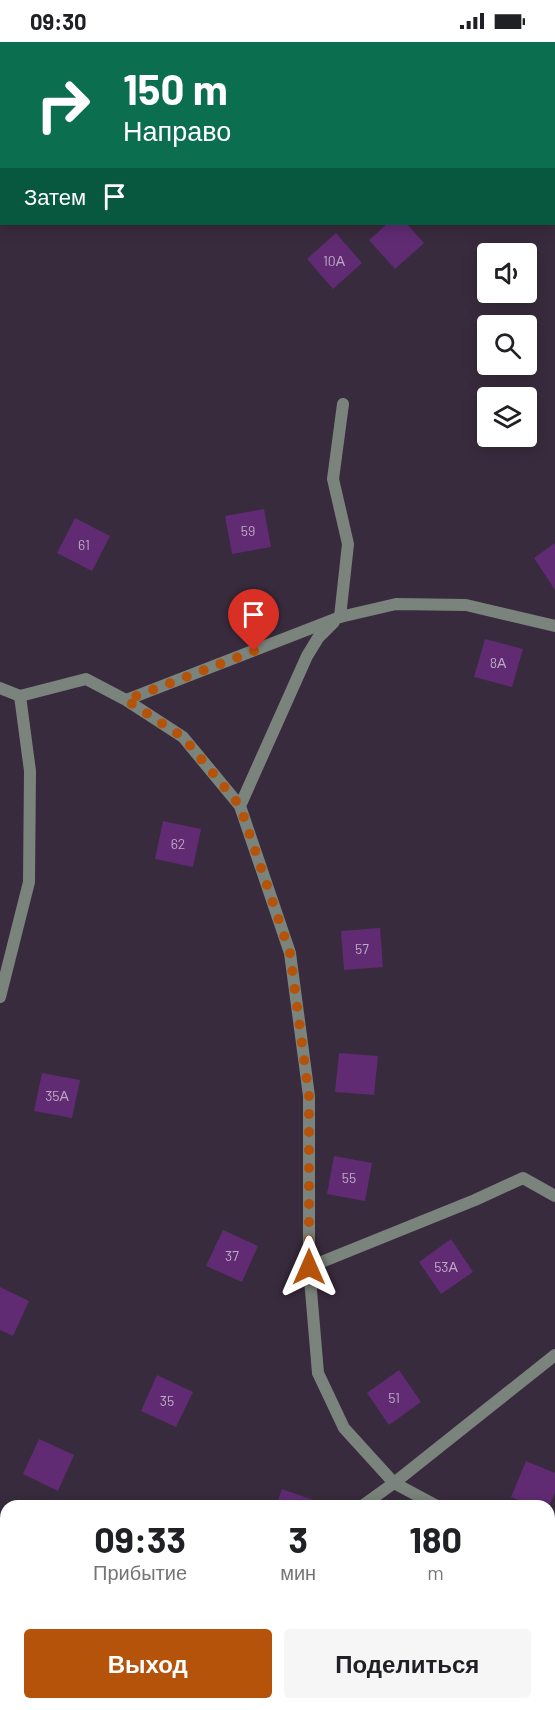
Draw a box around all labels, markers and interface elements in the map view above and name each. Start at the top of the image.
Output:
text: 09:30 [30,8,87,34]
text: 150 m [123,63,228,113]
icon: right [24,66,102,144]
text: Направо [123,114,231,146]
icon: arrive [98,180,131,213]
text: Затем [24,183,86,209]
map controls [477,243,537,447]
button: sound [477,243,537,303]
house number: 10А [323,252,346,269]
button: search [477,315,537,375]
button: layers [477,387,537,447]
house number: 59 [241,522,255,539]
house number: 61 [78,536,90,553]
pin [228,589,279,651]
icon: arrive [237,598,270,631]
house number: 8А [490,654,507,671]
house number: 62 [171,835,185,852]
house number: 57 [355,940,369,957]
house number: 35А [45,1087,70,1104]
house number: 55 [342,1169,356,1186]
position arrow [277,1235,341,1299]
house number: 37 [225,1247,239,1264]
house number: 53А [434,1258,459,1275]
house number: 51 [388,1389,400,1406]
house number: 35 [160,1392,174,1409]
text: 09:33 [94,1517,186,1560]
text: 3 [288,1517,308,1560]
text: 180 [409,1517,462,1560]
text: Прибытие [93,1560,187,1584]
text: мин [280,1560,316,1584]
text: m [427,1560,444,1584]
button: Выход [24,1629,272,1698]
button: Поделиться [284,1629,531,1698]

